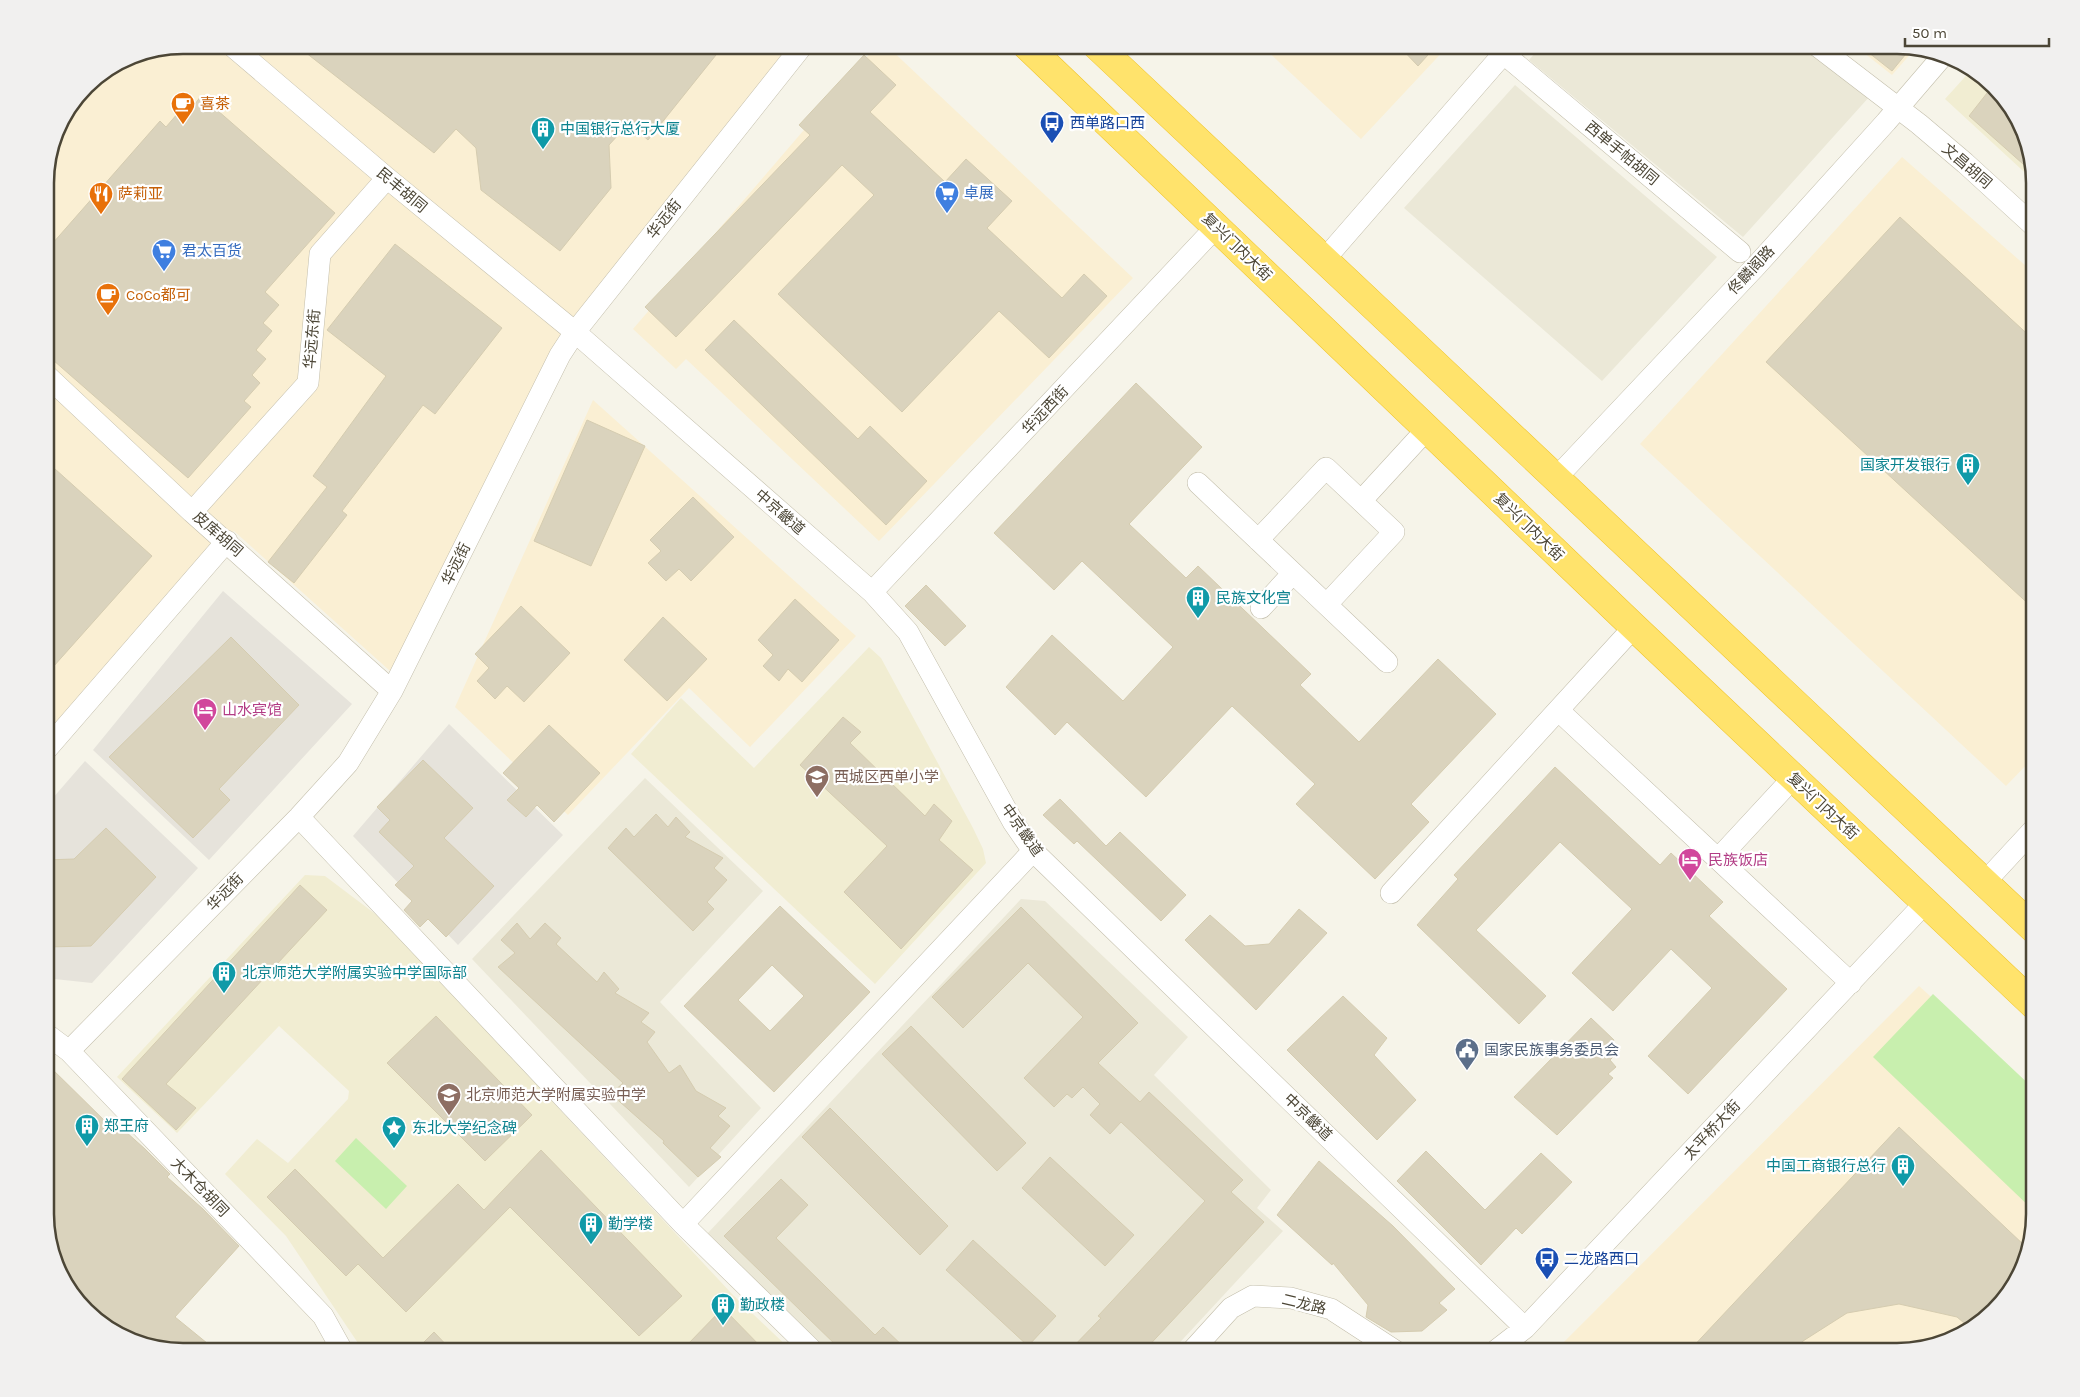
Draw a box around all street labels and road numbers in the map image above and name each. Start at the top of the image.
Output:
street label: 西单手帕胡同 [1582,117,1662,189]
street label: 文昌胡同 [1938,140,1996,192]
street label: 民丰胡同 [373,164,431,216]
street label: 华远街 [643,196,685,242]
street label: 复兴门内大街 [1198,209,1276,285]
street label: 佟麟阁路 [1724,242,1778,298]
street label: 华远东街 [300,308,324,370]
street label: 华远西街 [1018,382,1072,438]
street label: 中京畿道 [751,486,809,538]
street label: 复兴门内大街 [1490,489,1568,565]
street label: 皮库胡同 [189,508,247,560]
street label: 华远街 [438,540,474,588]
street label: 复兴门内大街 [1784,769,1862,843]
street label: 中京畿道 [997,800,1047,860]
street label: 华远街 [203,870,247,914]
street label: 中京畿道 [1280,1090,1336,1144]
street label: 太平桥大街 [1680,1096,1744,1164]
street label: 大木仓胡同 [167,1154,233,1220]
street label: 二龙路 [1280,1290,1328,1318]

